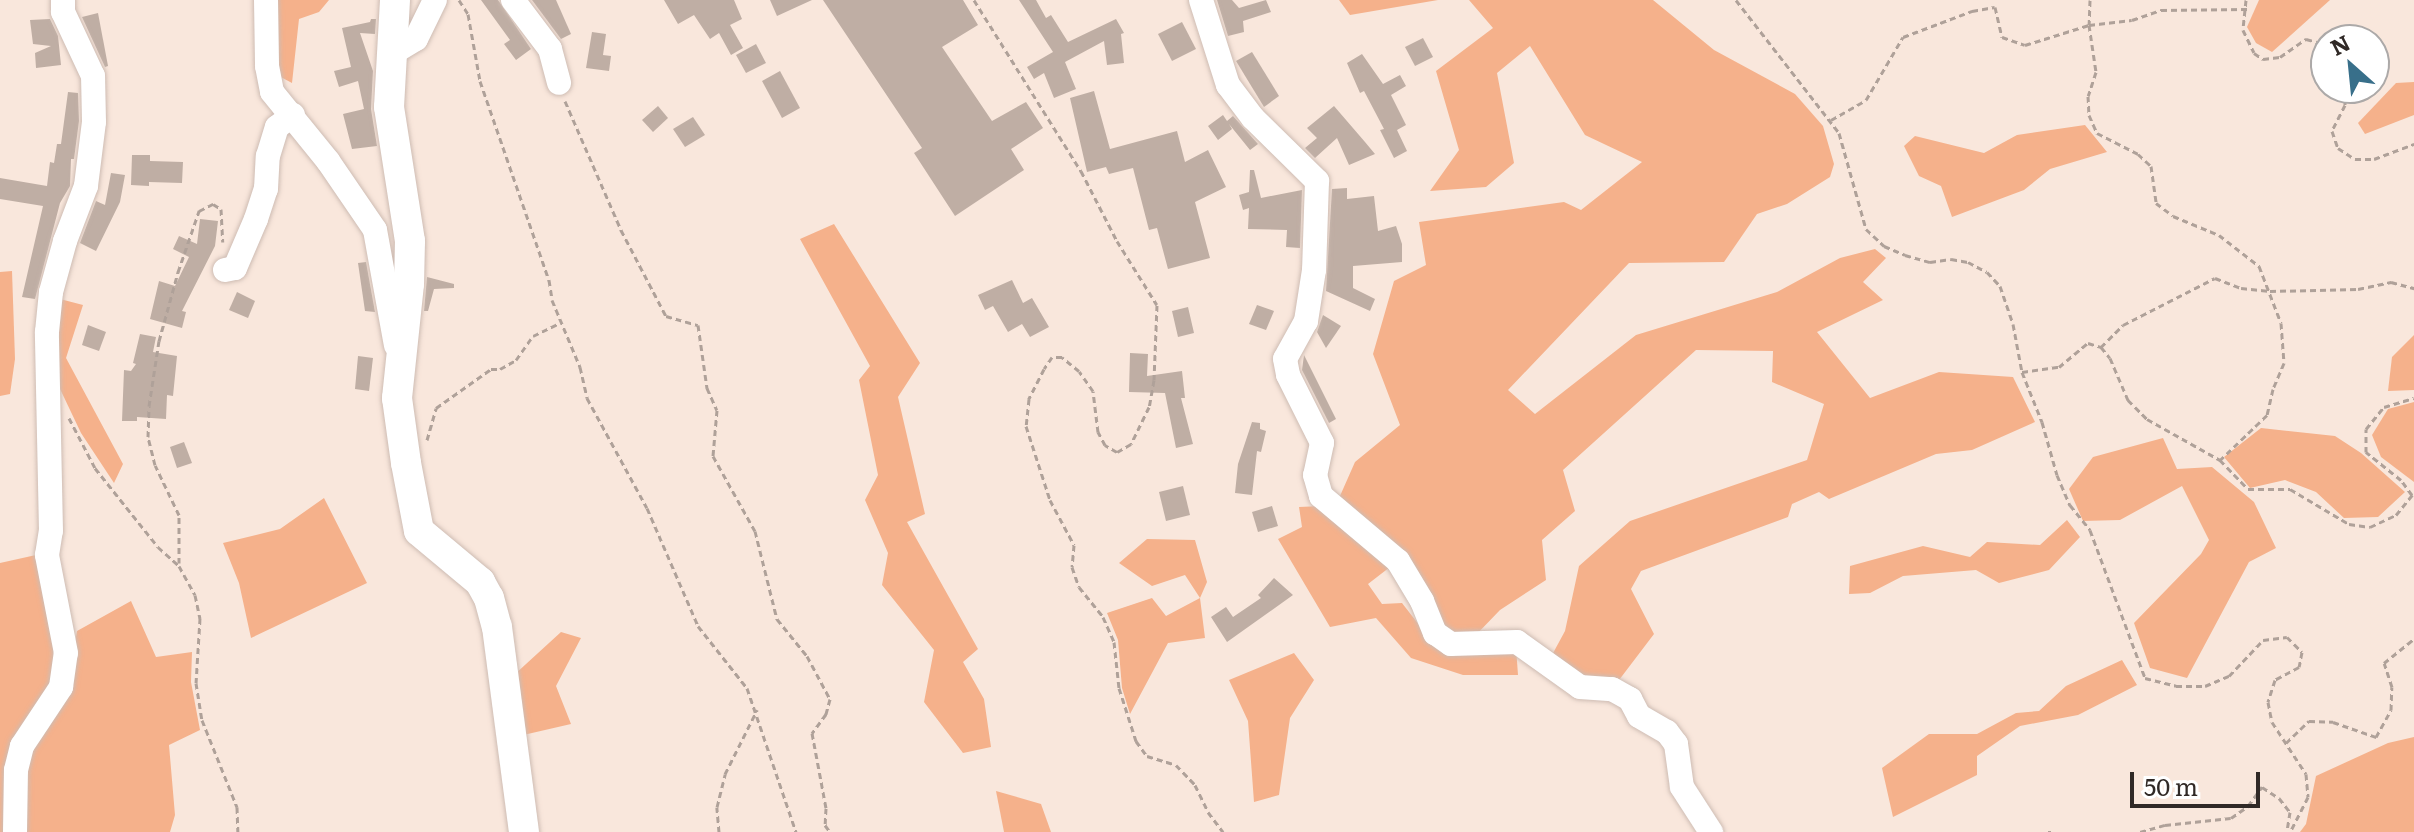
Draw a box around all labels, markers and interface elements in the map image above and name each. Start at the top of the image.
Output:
north arrow [2310,24,2390,104]
text: N [2324,25,2356,63]
scale bar [2134,756,2264,806]
text: 50 m [2144,768,2198,803]

